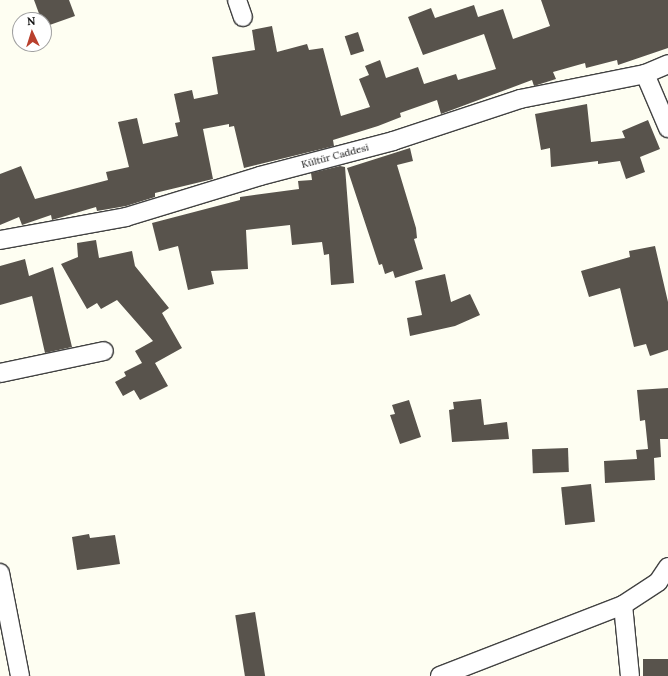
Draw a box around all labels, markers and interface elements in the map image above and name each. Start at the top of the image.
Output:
north arrow [12,12,52,52]
text: N [26,14,36,28]
street label: Kültür Caddesi [300,141,370,171]

